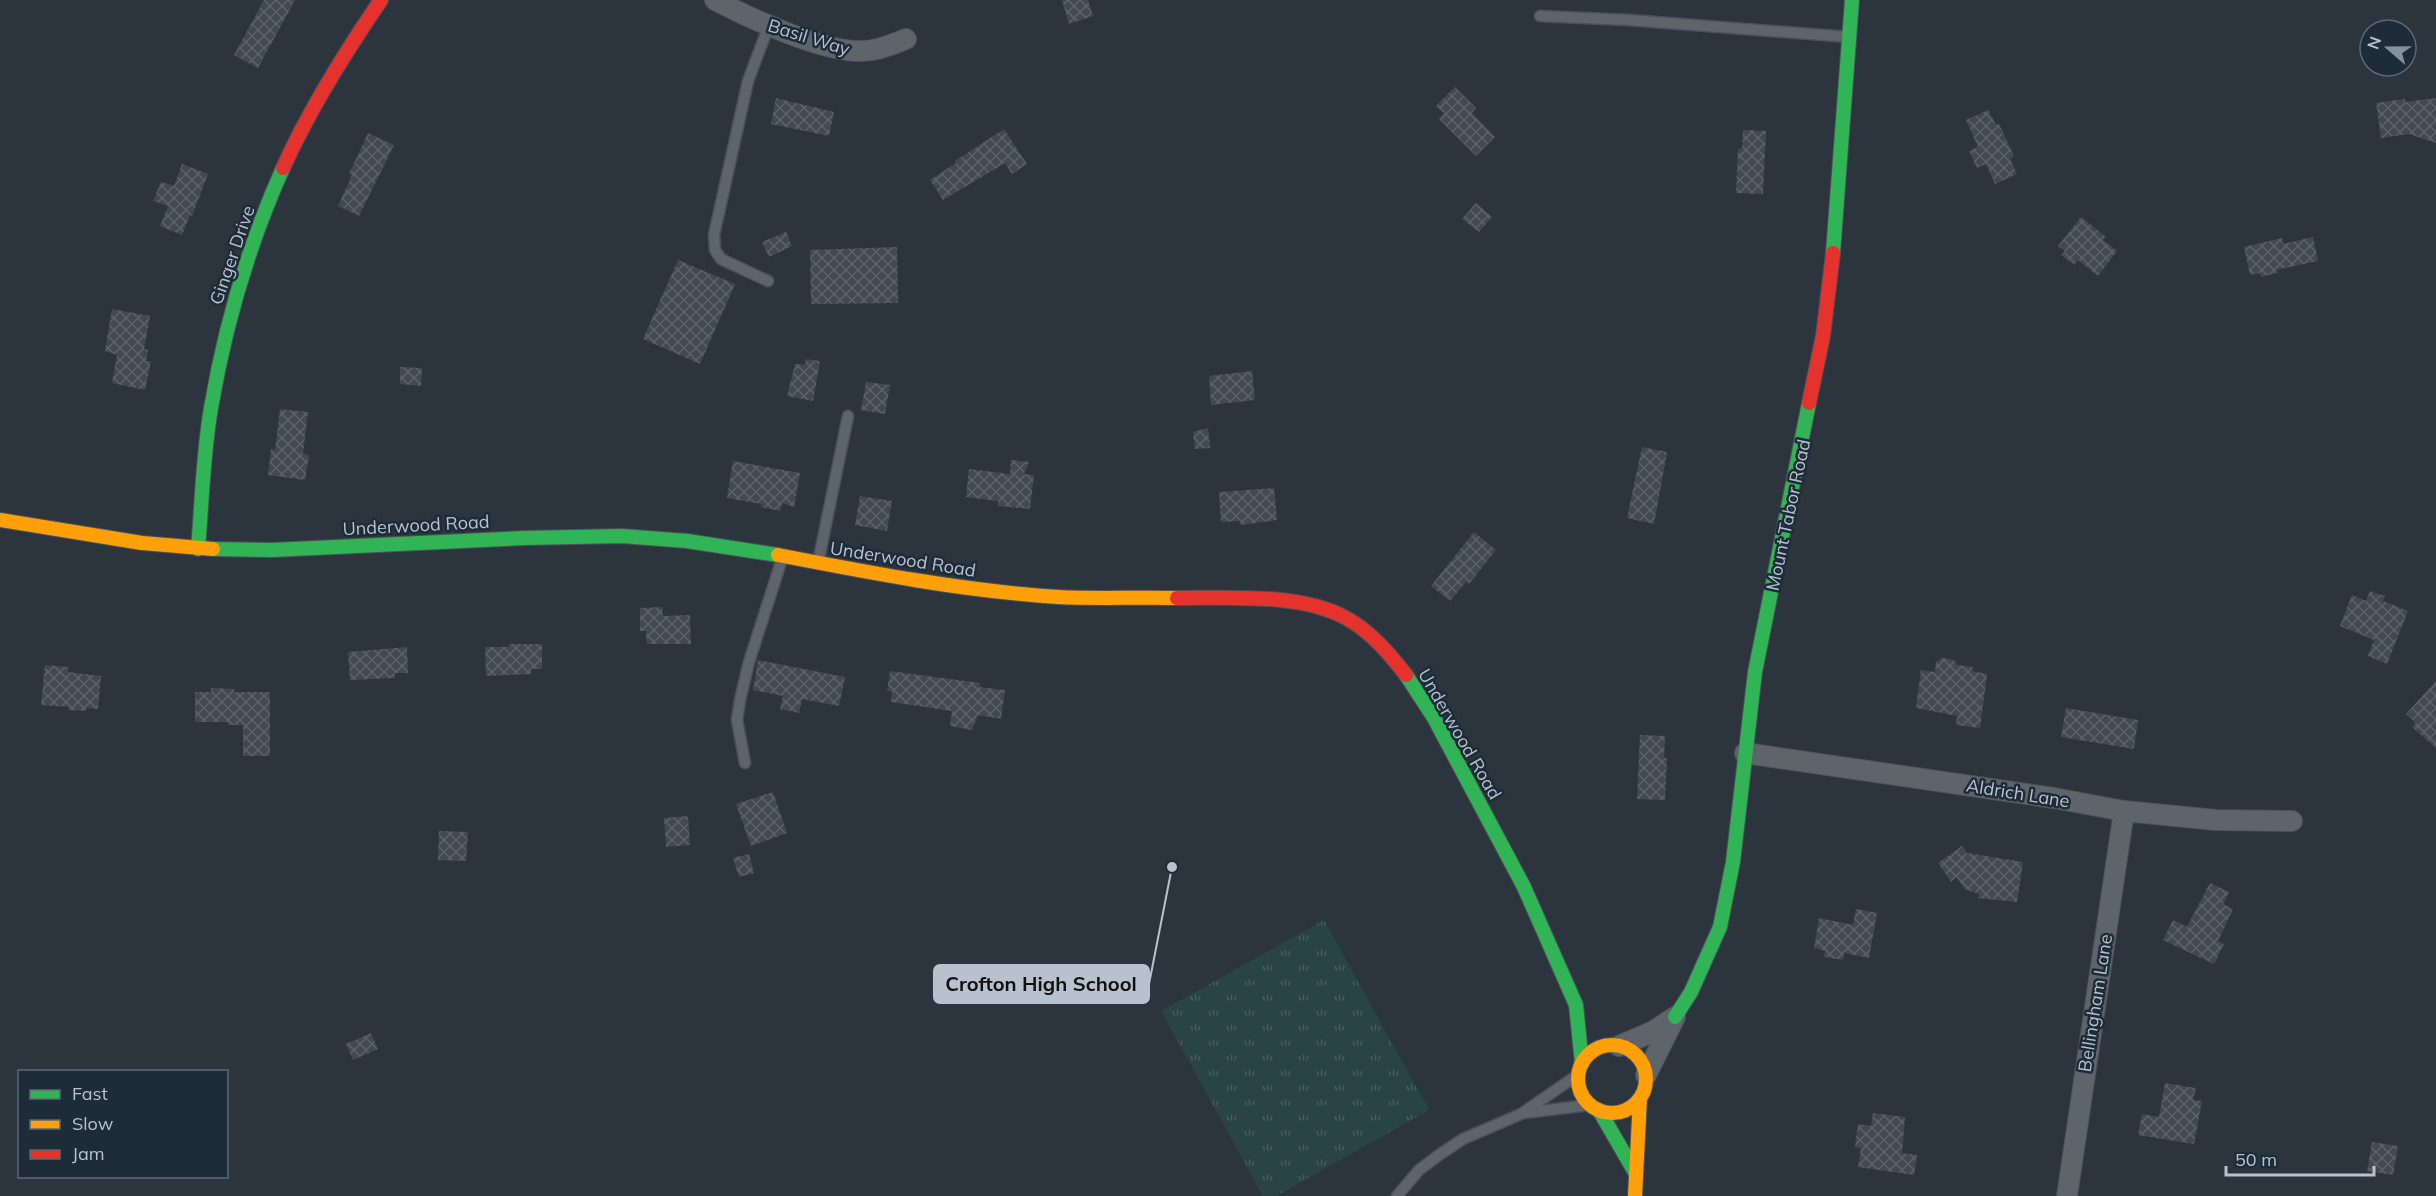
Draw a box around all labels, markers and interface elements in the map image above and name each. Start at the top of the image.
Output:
street label: Basil Way [765,14,853,60]
north arrow [2358,18,2418,78]
text: N [2362,34,2385,52]
street label: Ginger Drive [204,202,260,308]
street label: Mount Tabor Road [1761,437,1815,593]
street label: Underwood Road [342,510,490,540]
street label: Underwood Road [829,536,977,582]
street label: Underwood Road [1413,665,1507,803]
street label: Aldrich Lane [1965,773,2071,813]
street label: Bellingham Lane [2073,933,2117,1073]
callout: Crofton High School [934,965,1149,1003]
text: Crofton High School [945,971,1137,996]
legend [18,1070,228,1178]
text: Fast [72,1082,108,1105]
text: Slow [72,1112,114,1135]
scale bar [2226,1139,2374,1177]
text: Jam [72,1142,105,1165]
text: 50 m [2235,1148,2277,1171]

